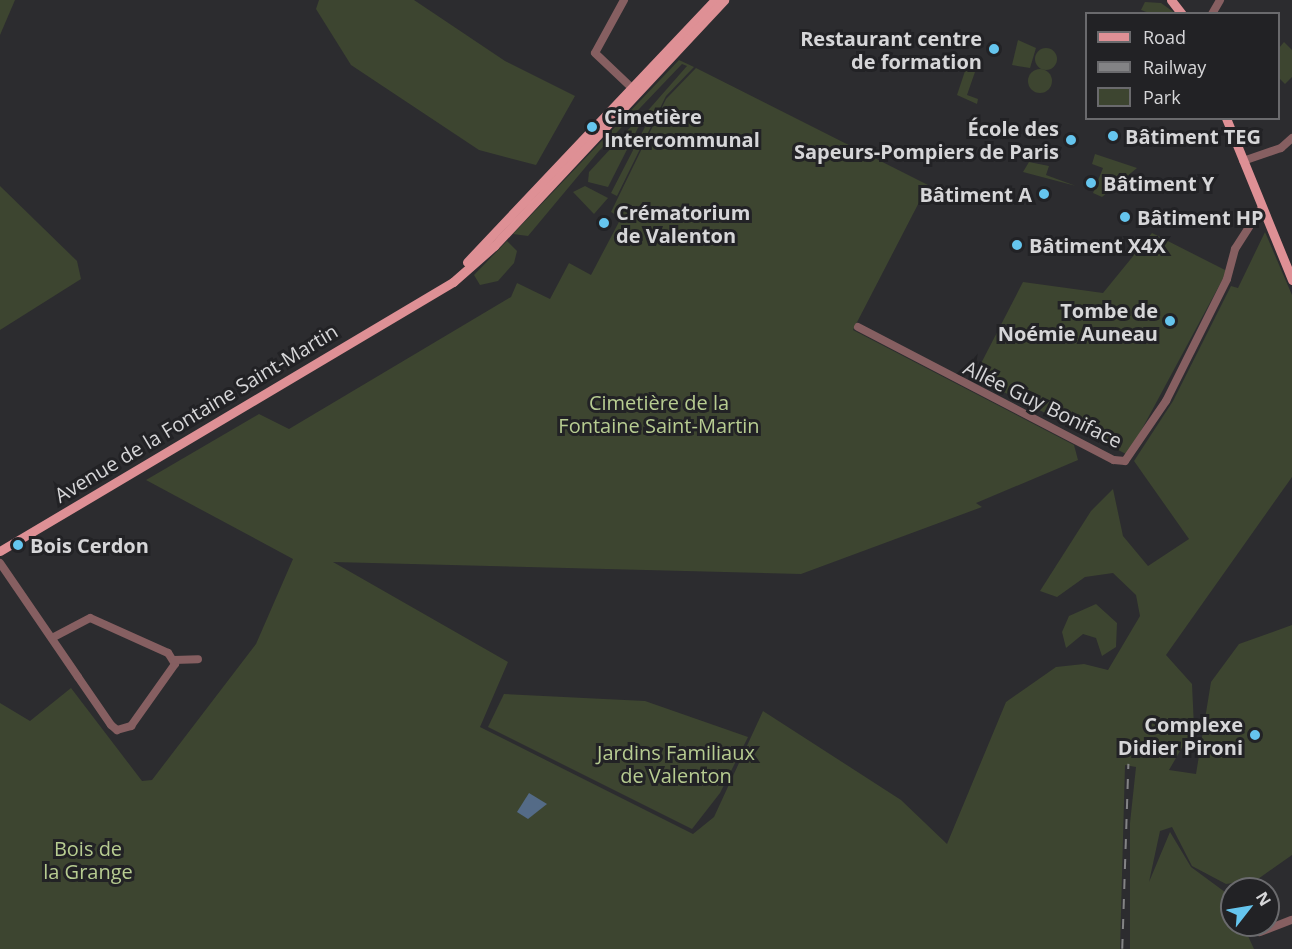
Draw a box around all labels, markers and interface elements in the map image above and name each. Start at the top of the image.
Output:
legend [1085,12,1280,120]
text: Road [1143,25,1186,49]
place label: Restaurant centre de formation [800,26,982,73]
marker: Restaurant centre de formation [987,42,1001,56]
text: Railway [1143,55,1206,79]
text: Park [1143,85,1181,109]
place label: Cimetière Intercommunal [604,104,760,151]
place label: École des Sapeurs-Pompiers de Paris [794,116,1059,163]
marker: Cimetière Intercommunal [585,120,599,134]
place label: Bâtiment TEG [1125,124,1261,148]
marker: Bâtiment TEG [1106,129,1120,143]
marker: École des Sapeurs-Pompiers de Paris [1064,133,1078,147]
place label: Bâtiment Y [1103,171,1214,195]
marker: Bâtiment Y [1084,176,1098,190]
place label: Bâtiment A [919,182,1032,206]
marker: Bâtiment A [1037,187,1051,201]
place label: Crématorium de Valenton [616,200,750,247]
place label: Bâtiment HP [1137,205,1264,229]
marker: Bâtiment HP [1118,210,1132,224]
marker: Crématorium de Valenton [597,216,611,230]
place label: Bâtiment X4X [1029,233,1166,257]
marker: Bâtiment X4X [1010,238,1024,252]
place label: Tombe de Noémie Auneau [998,298,1158,345]
marker: Tombe de Noémie Auneau [1163,314,1177,328]
street label: Avenue de la Fontaine Saint-Martin [50,319,342,507]
street label: Allée Guy Boniface [960,355,1126,453]
park label: Cimetière de la Fontaine Saint-Martin [558,391,760,438]
place label: Bois Cerdon [30,533,149,557]
marker: Bois Cerdon [11,538,25,552]
place label: Complexe Didier Pironi [1118,712,1243,759]
marker: Complexe Didier Pironi [1248,728,1262,742]
park label: Jardins Familiaux de Valenton [597,741,755,788]
park label: Bois de la Grange [43,837,133,884]
north arrow [1220,877,1280,937]
text: N [1251,888,1276,910]

